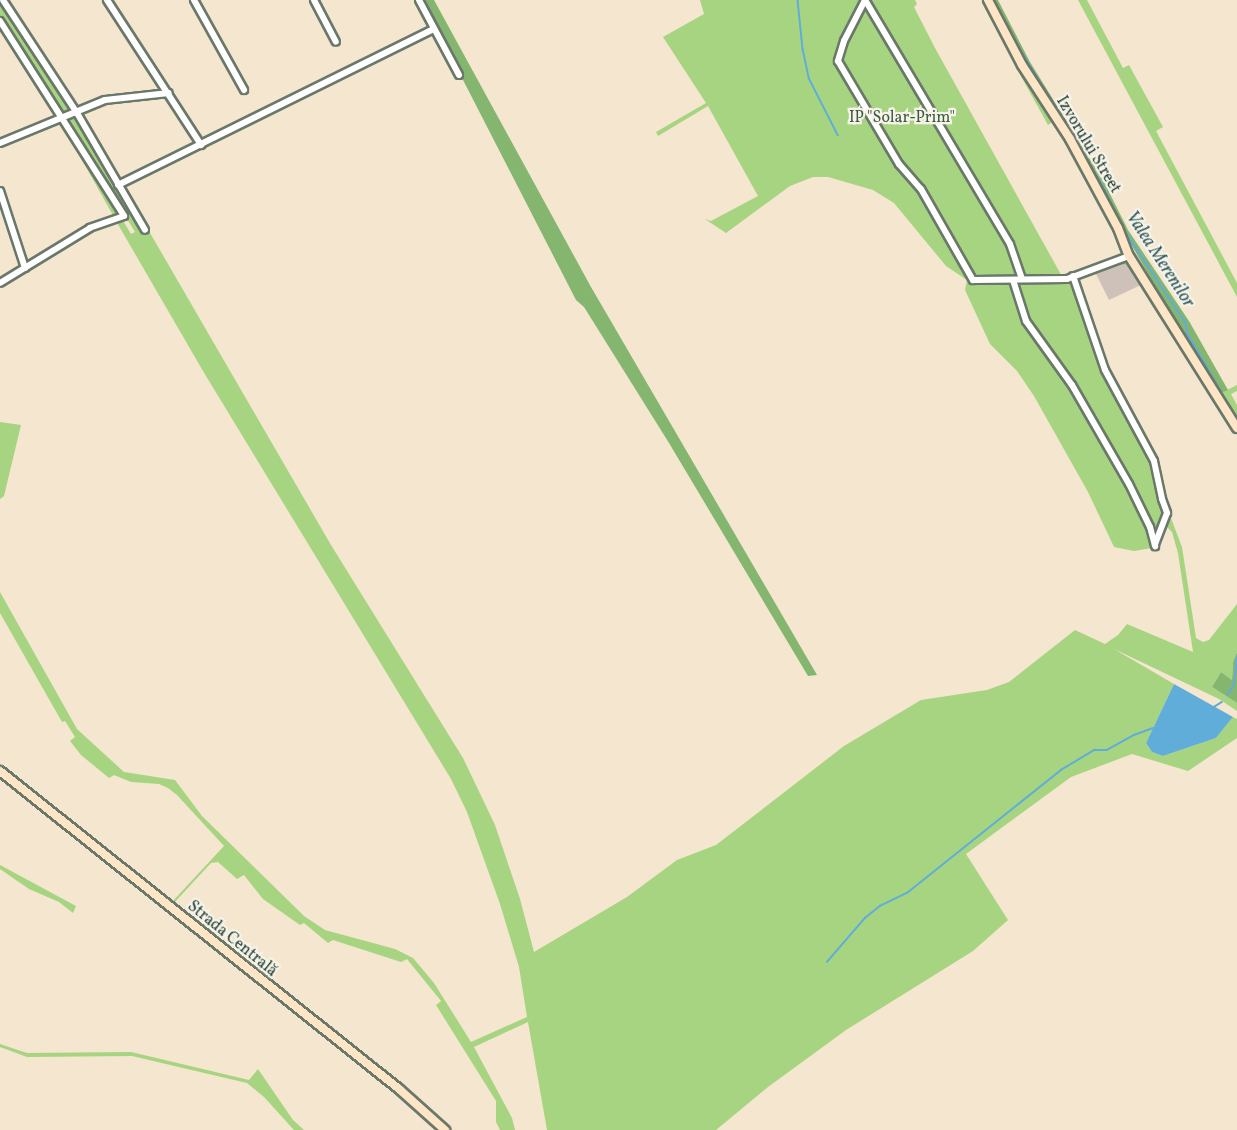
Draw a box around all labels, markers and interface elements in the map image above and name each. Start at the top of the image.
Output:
street label: Izvorului Street [1051,93,1125,197]
park label: IP "Solar-Prim" [849,108,955,128]
water label: Valea Merenilor [1120,208,1198,312]
street label: Strada Centrală [183,897,281,981]

